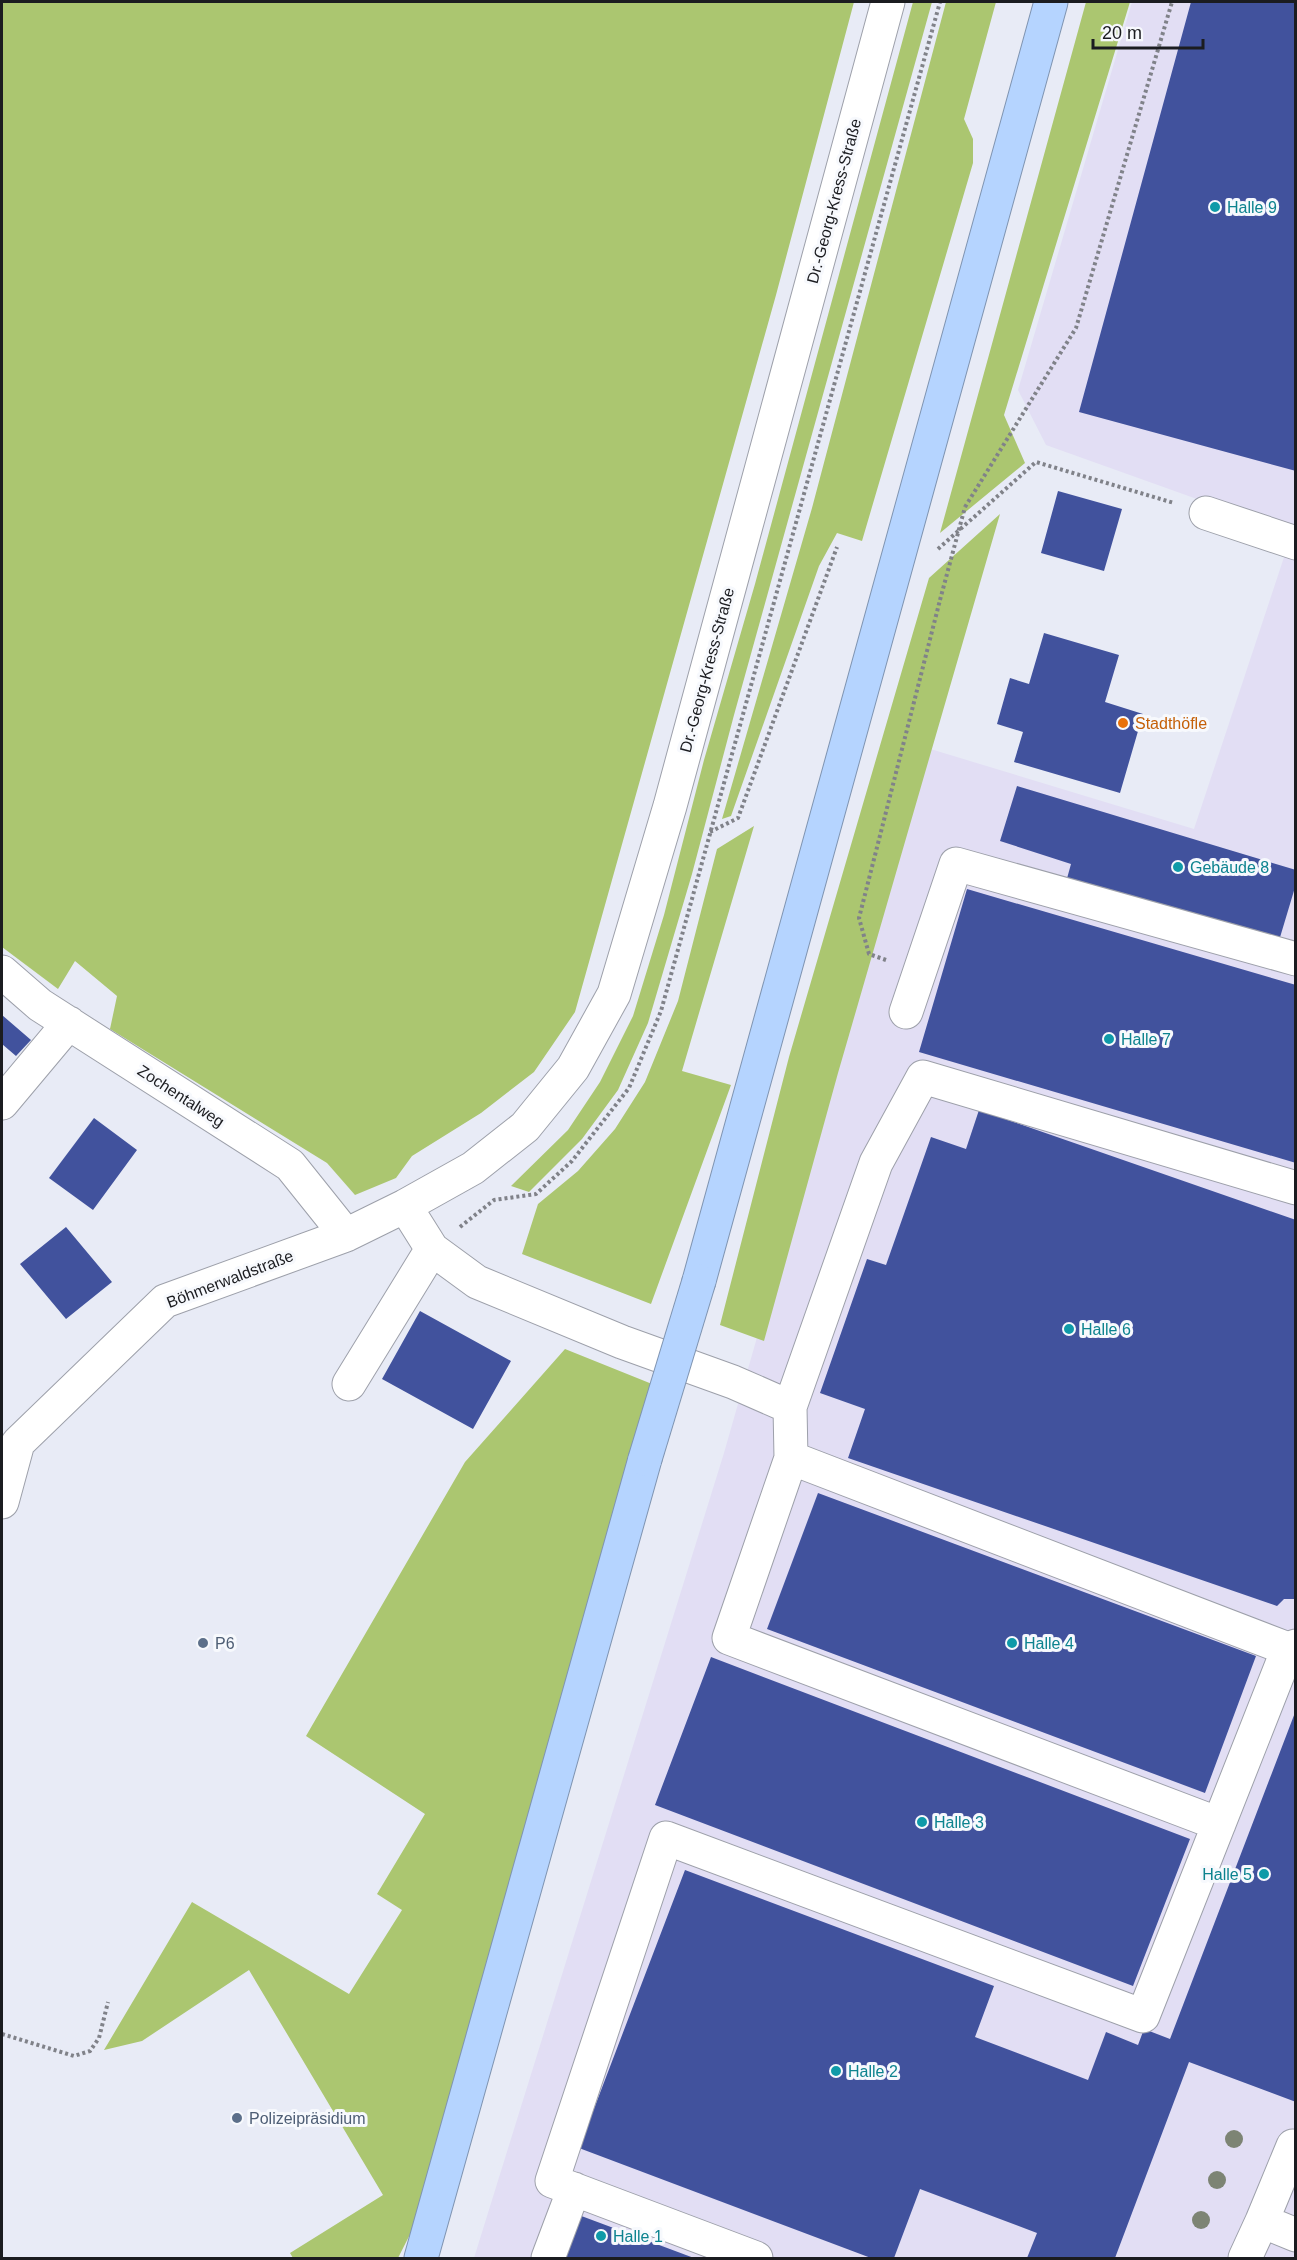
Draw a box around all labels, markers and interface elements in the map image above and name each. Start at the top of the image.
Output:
scale bar [1093,12,1202,50]
text: 20 m [1102,23,1142,43]
street label: Dr.-Georg-Kress-Straße [804,117,864,285]
place label: Halle 9 [1227,199,1277,216]
marker: Halle 9 [1208,200,1222,214]
street label: Dr.-Georg-Kress-Straße [677,586,737,754]
place label: Stadthöfle [1135,715,1207,732]
marker: Stadthöfle [1116,716,1130,730]
place label: Gebäude 8 [1190,859,1269,876]
marker: Gebäude 8 [1171,860,1185,874]
place label: Halle 7 [1121,1031,1171,1048]
marker: Halle 7 [1102,1032,1116,1046]
street label: Zochentalweg [135,1062,227,1130]
street label: Böhmerwaldstraße [164,1247,296,1311]
place label: Halle 6 [1081,1321,1131,1338]
marker: Halle 6 [1062,1322,1076,1336]
place label: P6 [215,1635,235,1652]
place label: Halle 4 [1024,1635,1074,1652]
marker: P6 [196,1636,210,1650]
marker: Halle 4 [1005,1636,1019,1650]
place label: Halle 3 [934,1814,984,1831]
marker: Halle 3 [915,1815,929,1829]
place label: Halle 5 [1202,1866,1252,1883]
marker: Halle 5 [1257,1867,1271,1881]
place label: Halle 2 [848,2063,898,2080]
marker: Halle 2 [829,2064,843,2078]
place label: Polizeipräsidium [249,2110,366,2127]
marker: Polizeipräsidium [230,2111,244,2125]
place label: Halle 1 [613,2228,663,2245]
marker: Halle 1 [594,2229,608,2243]

